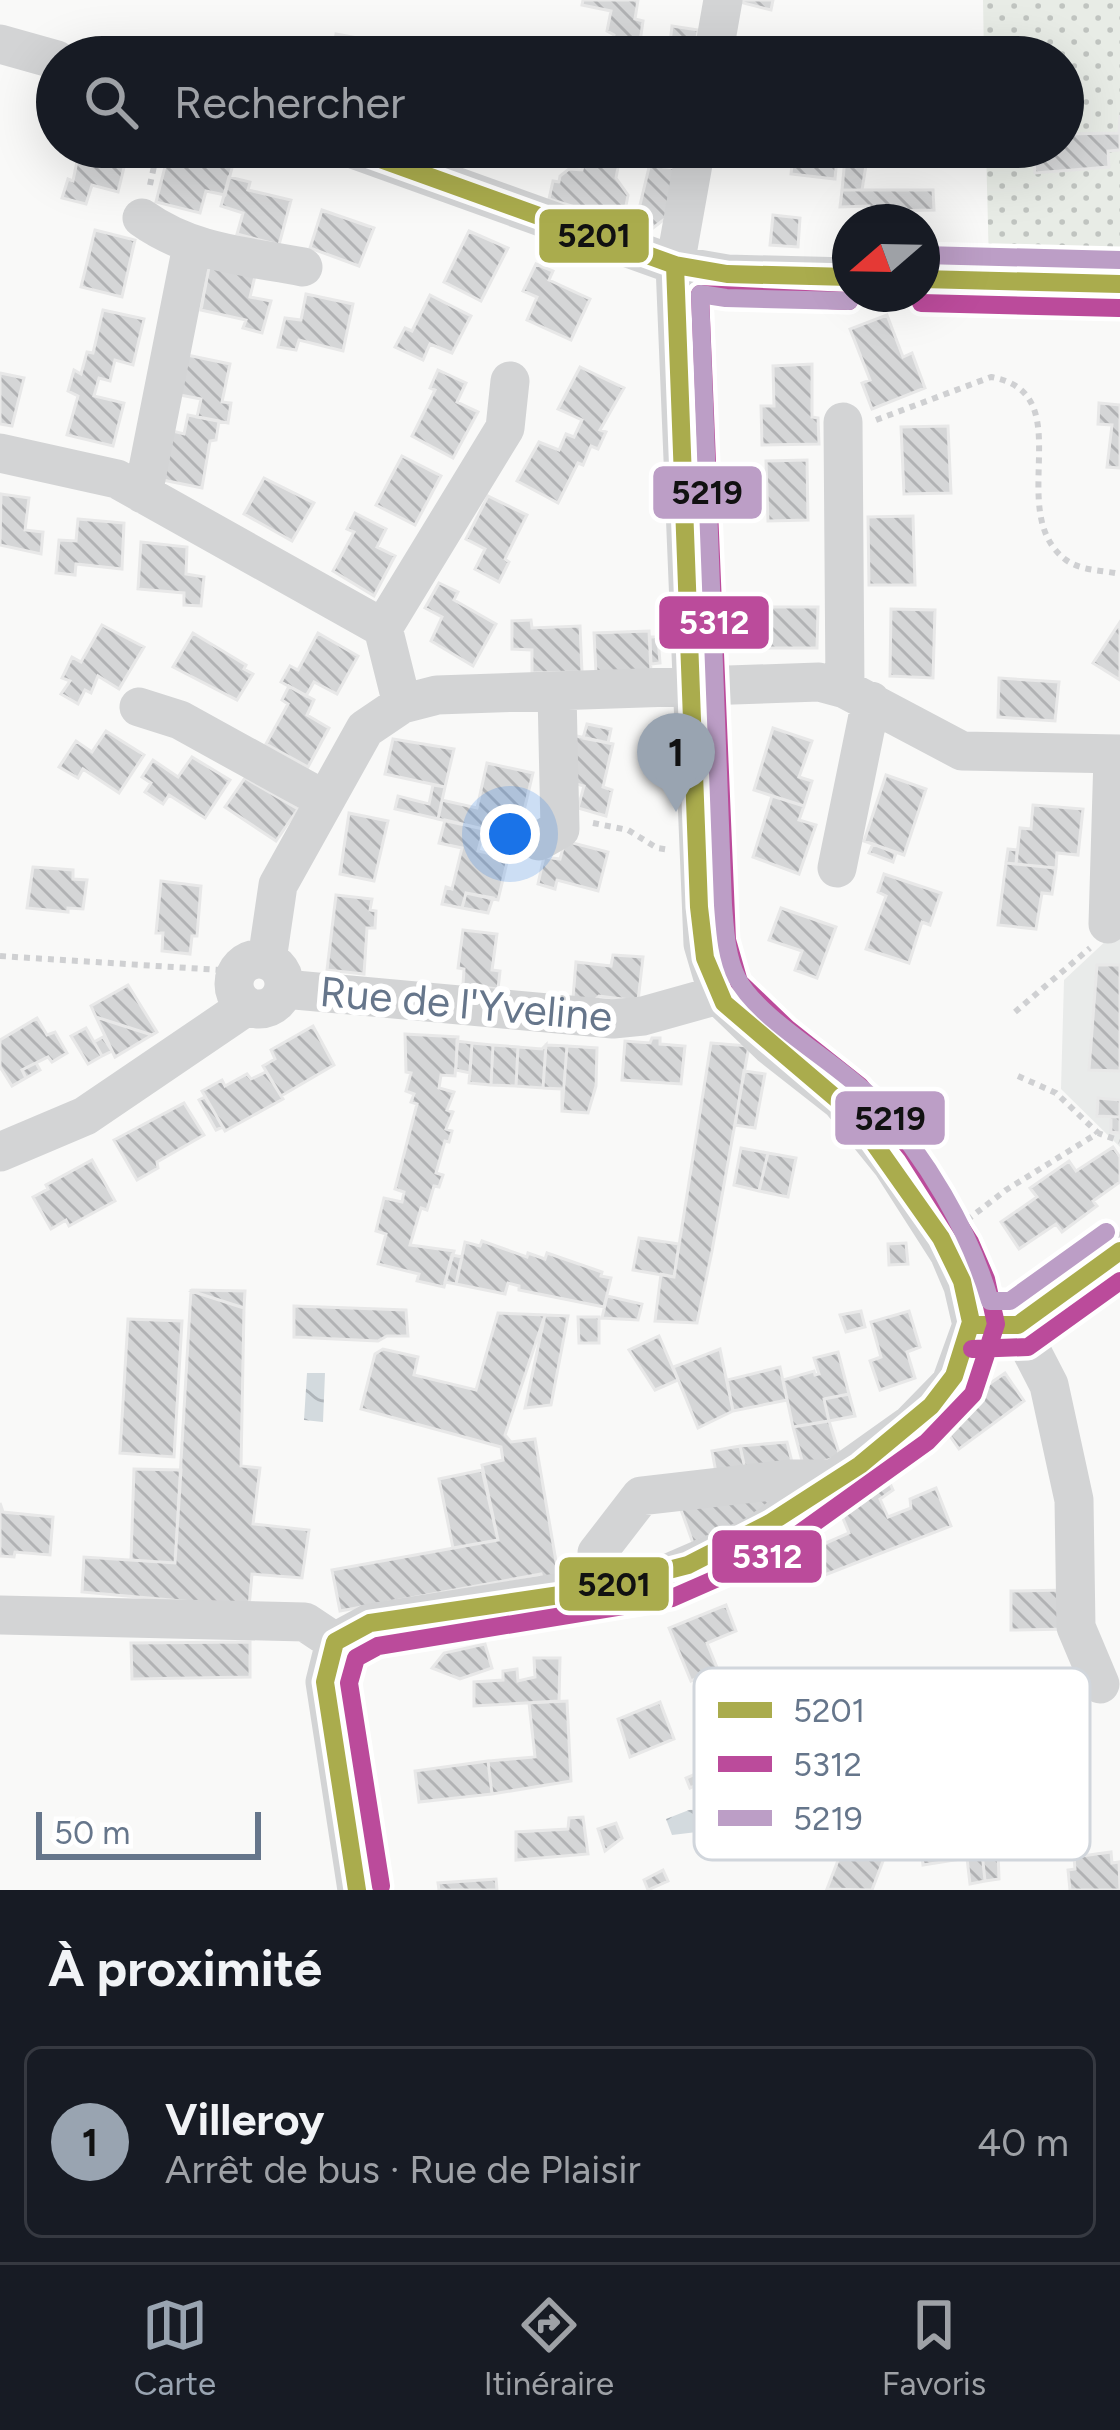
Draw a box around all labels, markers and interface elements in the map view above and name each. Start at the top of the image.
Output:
search box [36,36,1084,168]
icon: search [78,69,144,135]
text: Rechercher [174,75,405,129]
north arrow [832,204,940,312]
line badge: 5201 [537,207,651,265]
text: 5201 [557,216,631,255]
line badge: 5219 [651,464,764,521]
text: 5219 [671,473,743,512]
line badge: 5312 [657,594,771,651]
text: 5312 [679,603,749,642]
pin: 1 [637,713,715,812]
your location [480,804,540,864]
street label: Rue de l'Yveline [318,966,614,1042]
line badge: 5219 [833,1089,947,1147]
text: 5219 [854,1099,926,1138]
line badge: 5312 [710,1528,824,1585]
text: 5312 [732,1537,802,1576]
line badge: 5201 [557,1555,671,1613]
text: 5201 [577,1565,651,1604]
legend [694,1668,1090,1860]
text: 5201 [793,1691,865,1730]
text: 5312 [793,1745,862,1784]
text: 5219 [793,1799,863,1838]
scale bar [36,1806,261,1859]
text: 50 m [54,1813,130,1852]
text: À proximité [48,1938,322,1999]
text: Villeroy [165,2092,324,2146]
text: 1 [82,2119,98,2166]
text: 40 m [977,2119,1069,2166]
text: Arrêt de bus · Rue de Plaisir [165,2146,641,2193]
tab: Carte [134,2292,216,2403]
tab: Itinéraire [484,2292,614,2403]
tab: Favoris [882,2292,986,2403]

